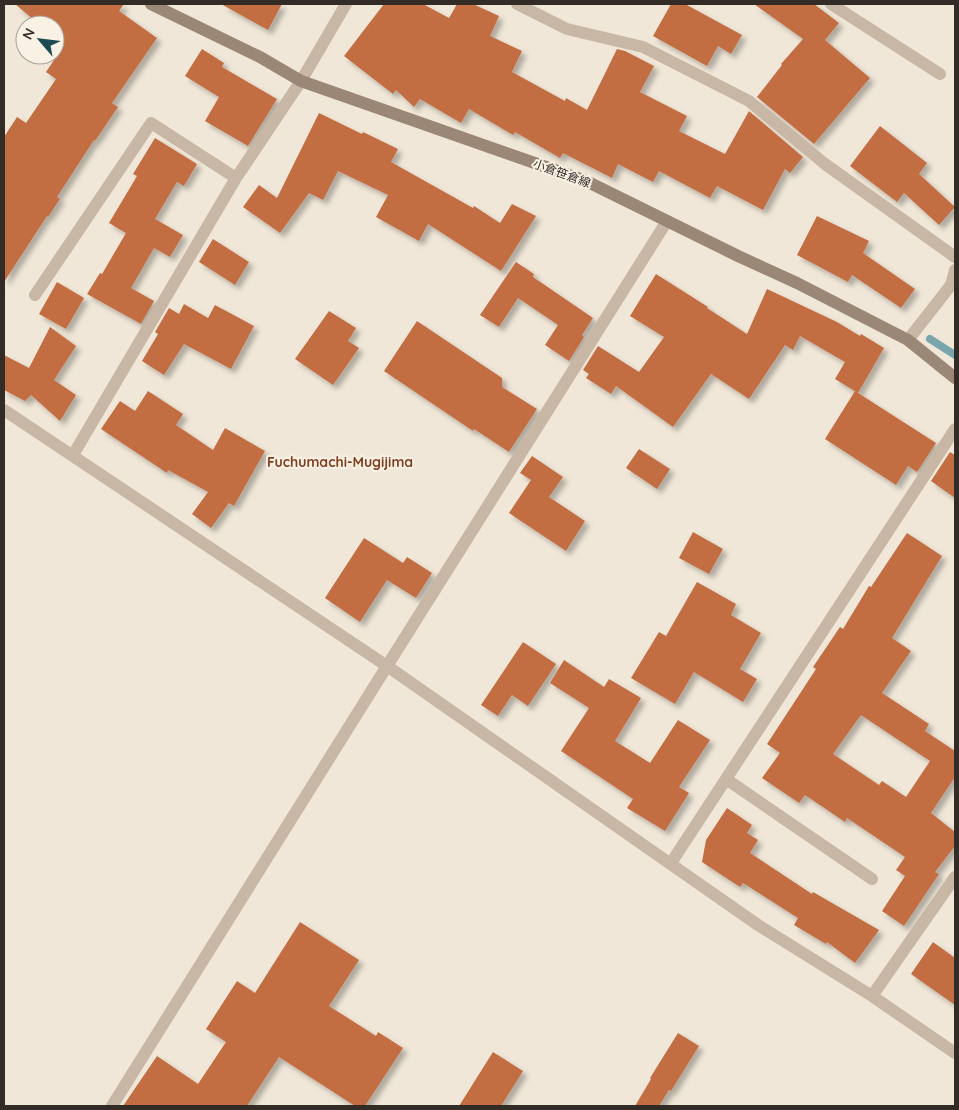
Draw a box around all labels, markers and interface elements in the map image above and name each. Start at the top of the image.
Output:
north arrow [15,15,65,65]
text: N [18,25,39,43]
street label: 小倉笹倉線 [531,156,593,190]
district label: Fuchumachi-Mugijima [267,453,413,471]

